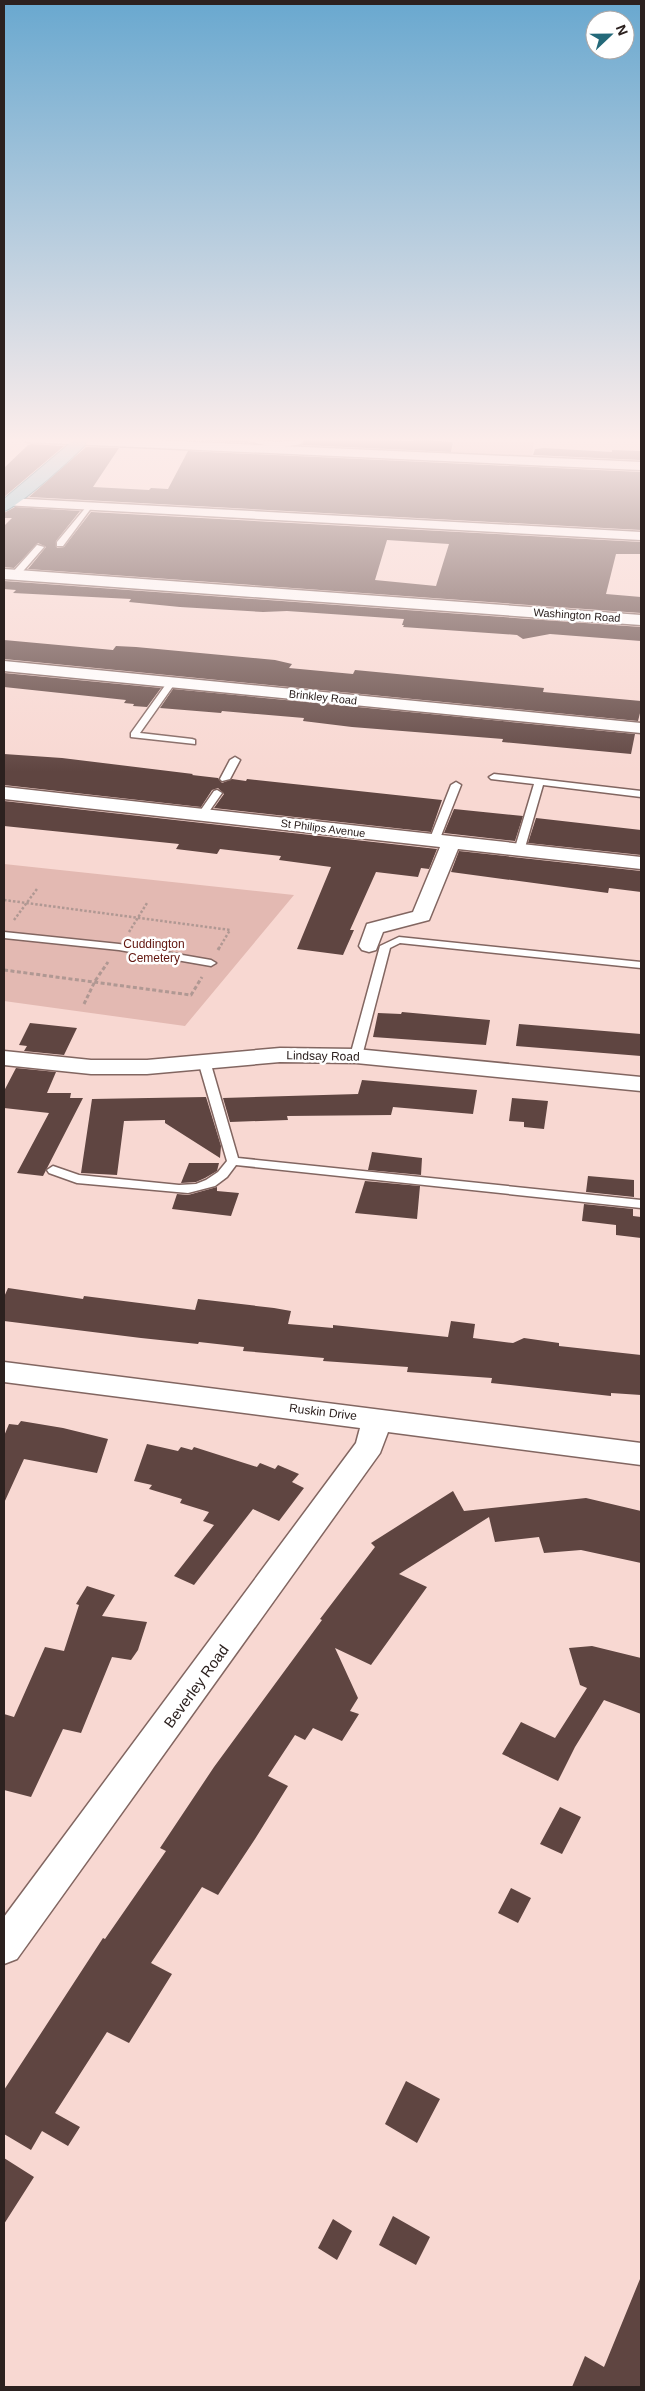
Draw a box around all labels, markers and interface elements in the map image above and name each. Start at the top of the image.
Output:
north arrow [585,10,635,60]
text: N [613,22,631,38]
street label: Washington Road [533,606,621,624]
street label: Brinkley Road [288,687,358,707]
street label: St Philips Avenue [280,817,366,839]
park label: Cuddington Cemetery [123,937,185,965]
street label: Lindsay Road [286,1048,360,1064]
street label: Ruskin Drive [288,1401,358,1423]
street label: Beverley Road [160,1641,232,1731]

